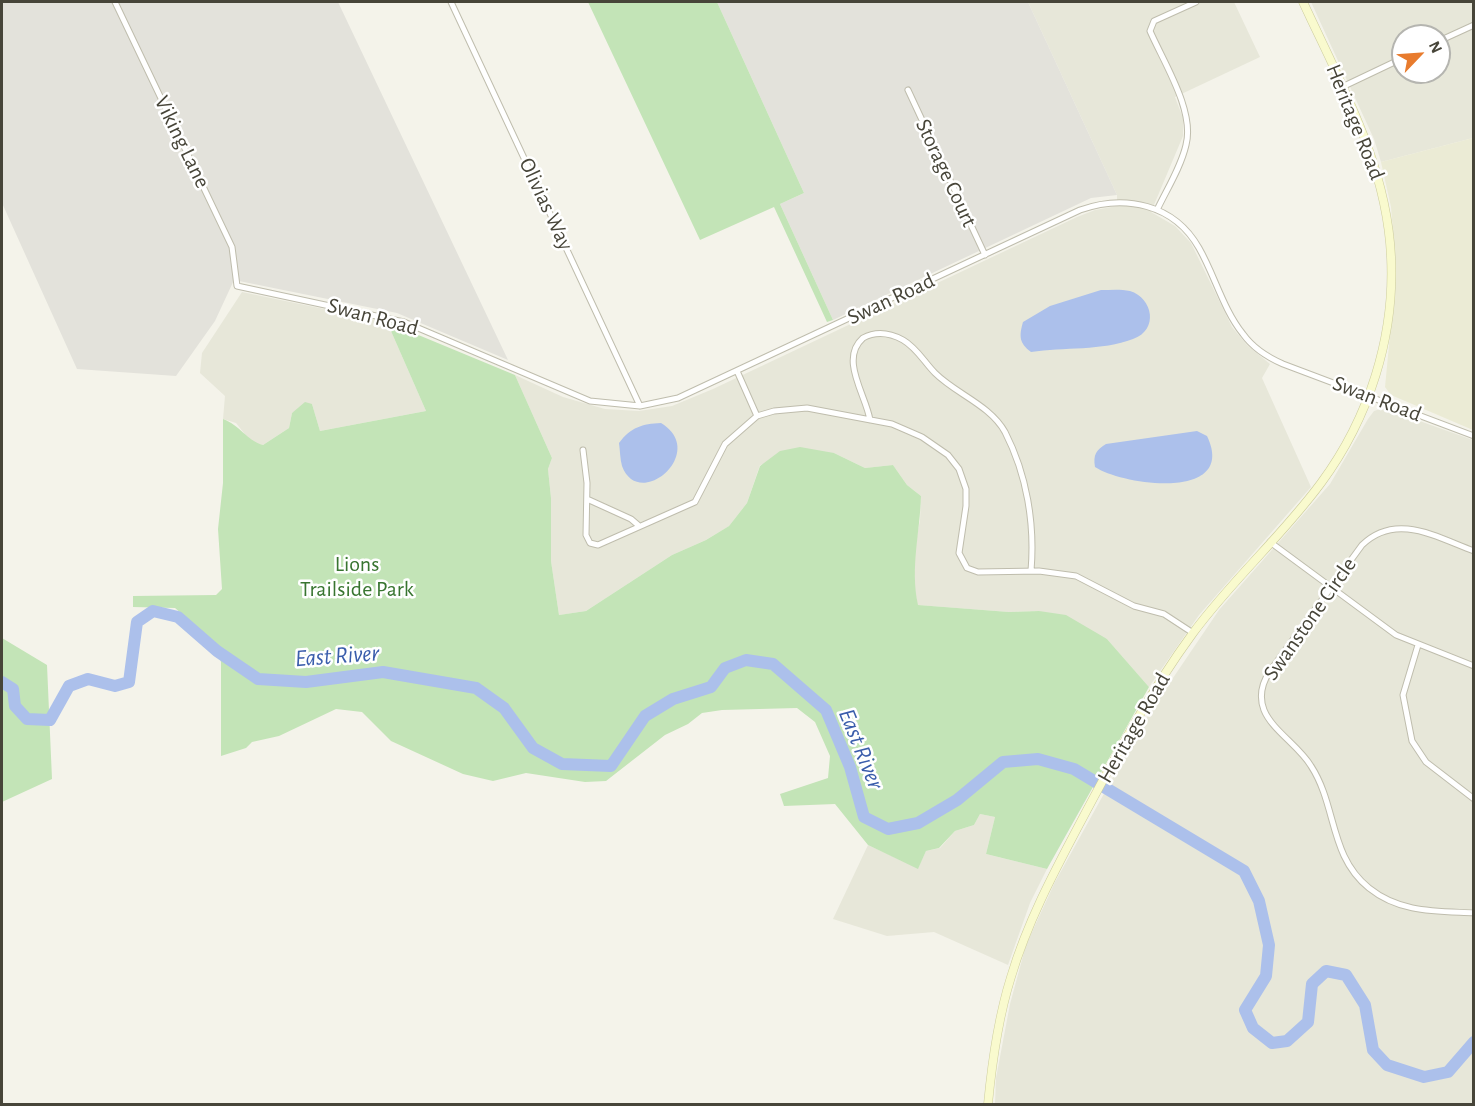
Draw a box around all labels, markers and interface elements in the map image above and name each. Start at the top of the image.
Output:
north arrow [1391,24,1451,84]
text: N [1426,39,1445,56]
street label: Heritage Road [1320,60,1390,184]
street label: Viking Lane [148,92,216,192]
street label: Storage Court [909,115,983,231]
street label: Olivias Way [513,154,579,254]
street label: Swan Road [843,267,939,331]
street label: Swan Road [325,292,421,342]
street label: Swan Road [1329,370,1425,428]
park label: Lions Trailside Park [300,551,414,602]
street label: Swanstone Circle [1258,552,1362,686]
water label: East River [294,639,380,673]
street label: Heritage Road [1092,668,1176,788]
water label: East River [832,705,890,793]

